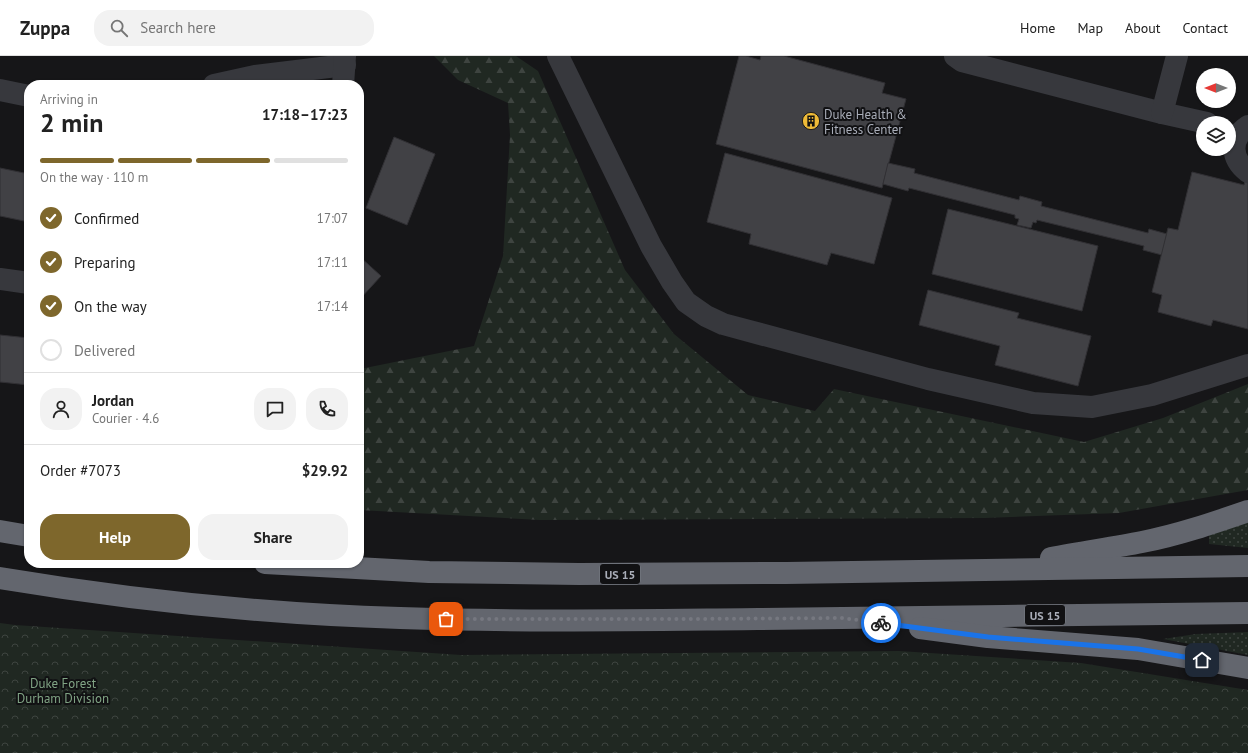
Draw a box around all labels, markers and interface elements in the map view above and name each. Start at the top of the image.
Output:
search box [94,10,374,46]
text: Zuppa [20,16,70,40]
icon: search [108,17,130,39]
text: Search here [140,18,216,37]
text: Home [1020,19,1055,37]
text: Map [1077,19,1103,37]
text: About [1125,19,1161,37]
text: Contact [1183,19,1228,37]
north arrow [1196,68,1236,108]
map controls [1196,68,1236,156]
text: Arriving in [40,91,98,108]
text: 17:18–17:23 [262,105,348,124]
text: 2 min [40,106,103,139]
place label: Duke Health & Fitness Center [824,106,907,138]
building icon: Duke Health & Fitness Center [801,111,821,131]
button: layers [1196,116,1236,156]
text: On the way · 110 m [40,169,148,186]
icon: check [40,207,62,229]
text: Confirmed [74,209,139,228]
text: 17:07 [317,210,348,227]
icon: check [40,251,62,273]
text: Preparing [74,253,136,272]
text: 17:11 [317,254,348,271]
icon: check [40,295,62,317]
text: On the way [74,297,147,316]
text: 17:14 [317,298,348,315]
text: Delivered [74,341,135,360]
button: person [40,388,82,430]
button: chat [254,388,296,430]
button: phone [306,388,348,430]
text: Jordan [92,391,134,410]
text: Courier · 4.6 [92,410,159,427]
text: Order #7073 [40,461,121,480]
text: $29.92 [302,461,348,480]
button: Help [40,514,190,560]
button: Share [198,514,348,560]
road number: US 15 [600,564,640,584]
pin [429,602,463,636]
courier [861,603,901,643]
road number: US 15 [1025,605,1065,625]
icon: bag [435,608,457,630]
icon: bike [870,612,892,634]
pin [1185,643,1219,677]
icon: home [1191,649,1213,671]
park label: Duke Forest Durham Division [17,675,109,707]

